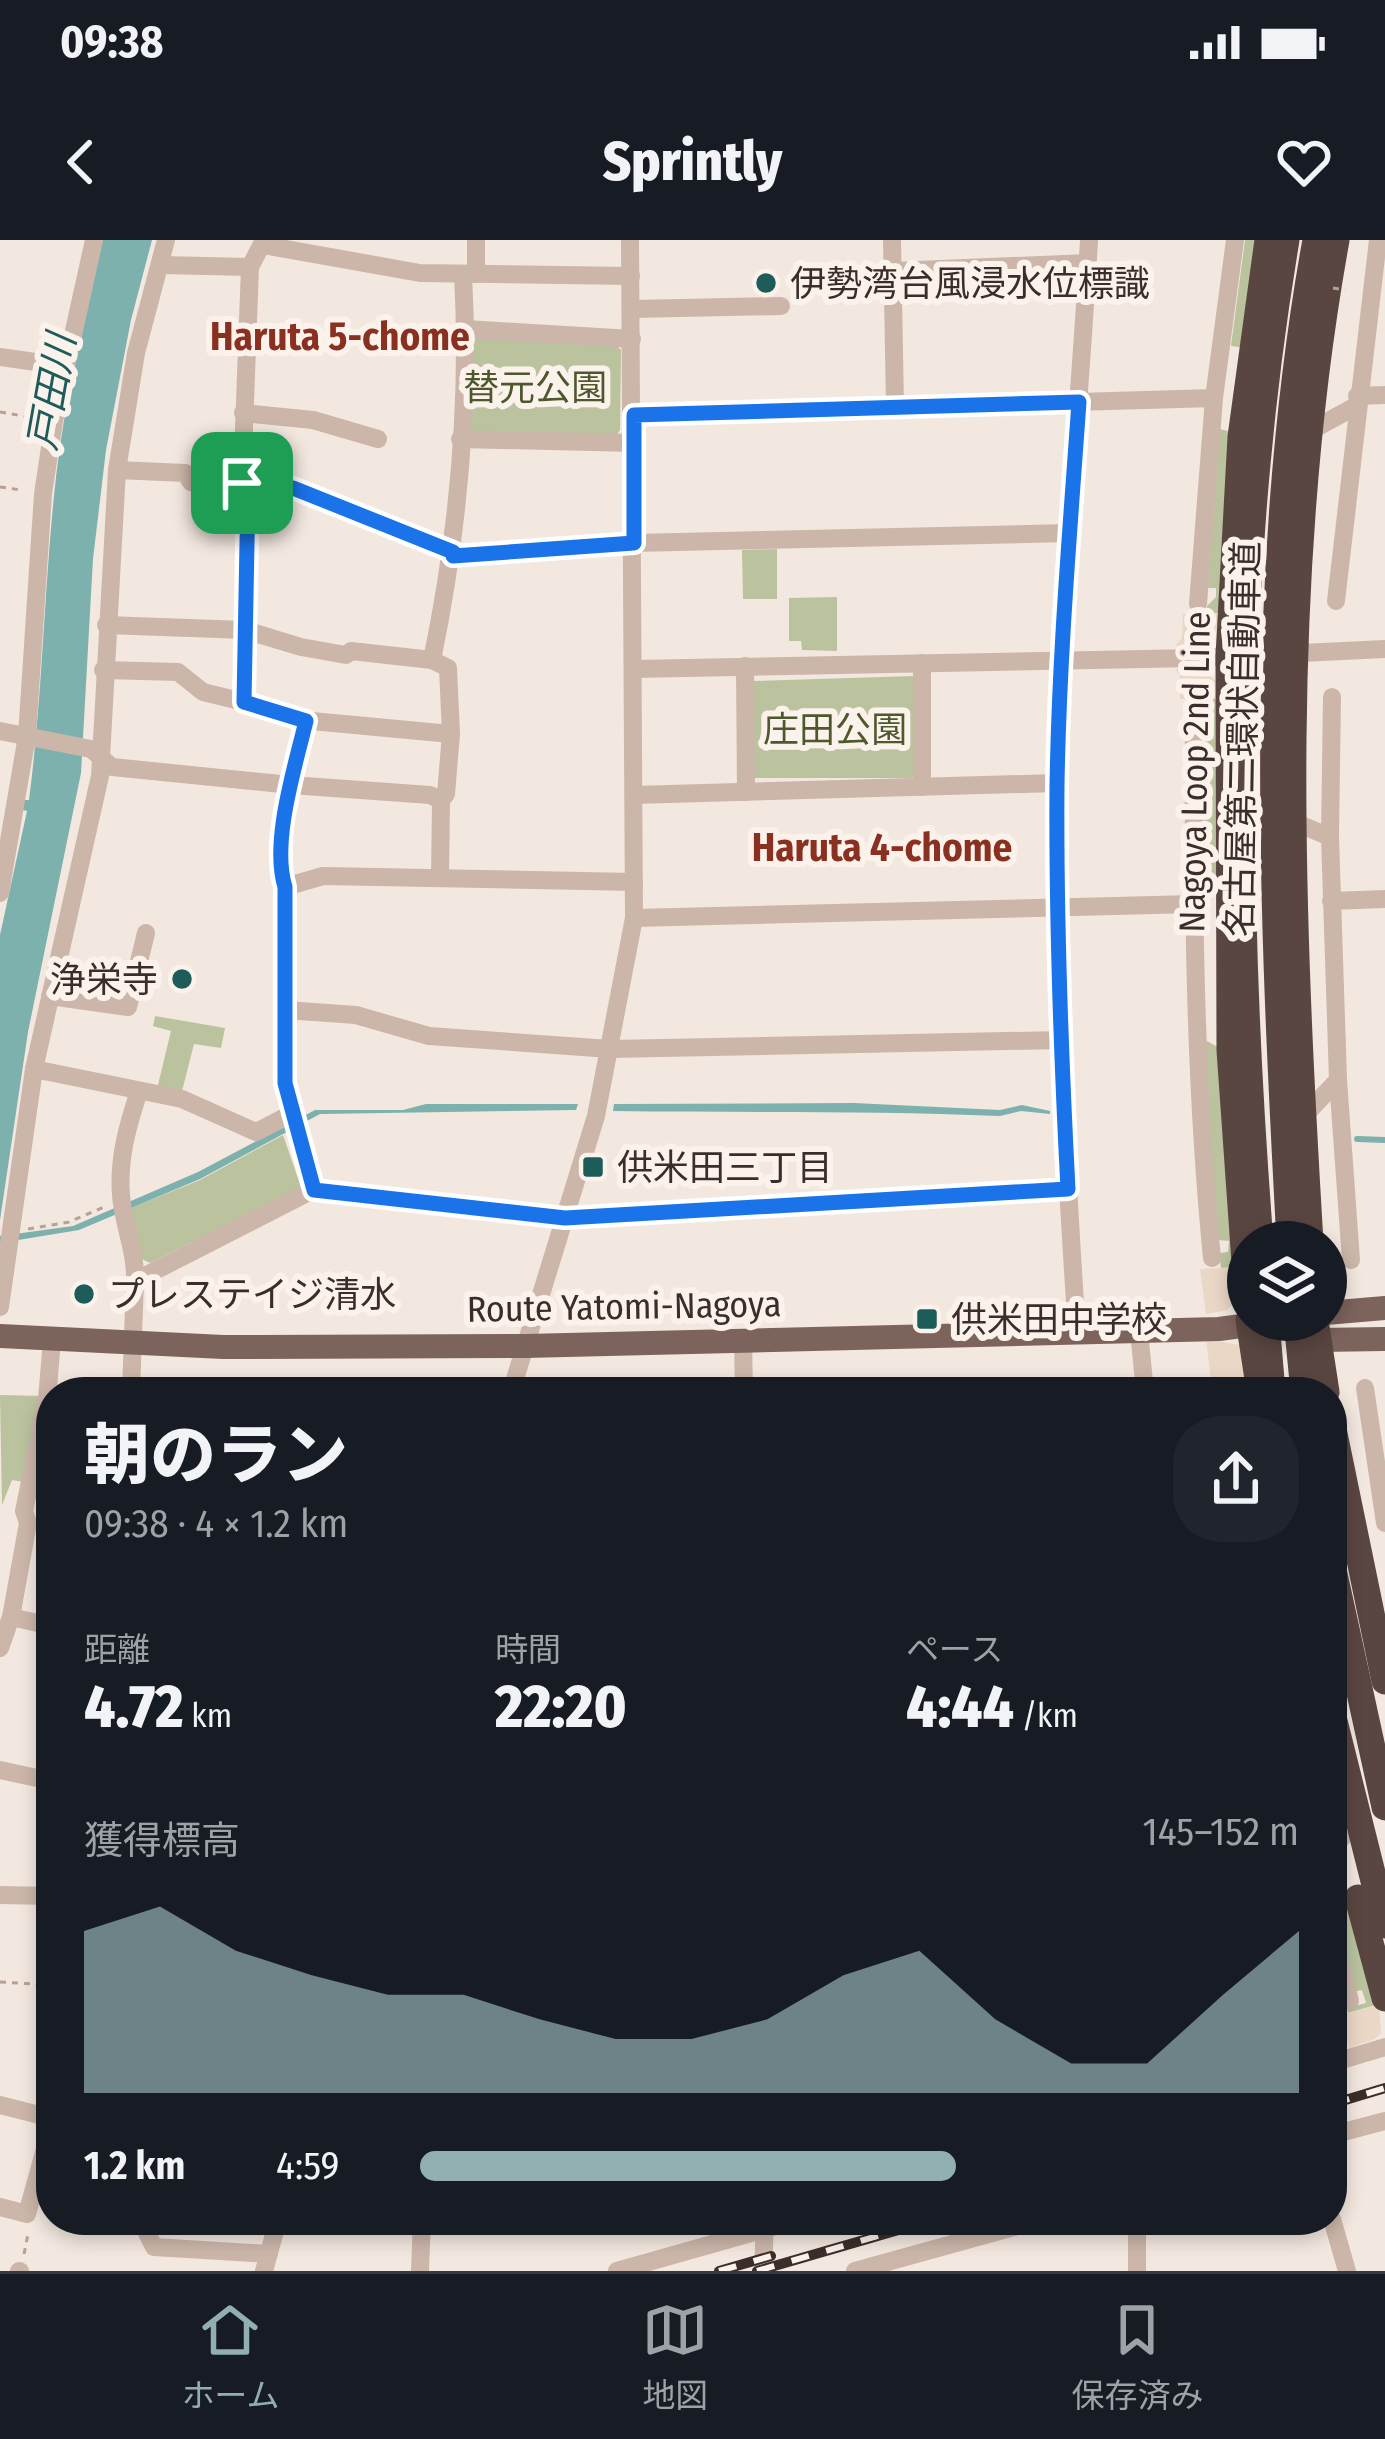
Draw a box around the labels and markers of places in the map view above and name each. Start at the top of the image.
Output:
place label: 伊勢湾台風浸水位標識 [790,262,1150,306]
marker: 伊勢湾台風浸水位標識 [753,270,779,296]
pin [191,432,293,534]
place label: 浄栄寺 [50,958,158,1002]
marker: 浄栄寺 [169,966,195,992]
place label: 供米田三丁目 [617,1146,833,1190]
marker: 供米田三丁目 [580,1154,606,1180]
place label: プレステイジ清水 [108,1273,396,1317]
marker: プレステイジ清水 [71,1281,97,1307]
place label: 供米田中学校 [951,1298,1167,1342]
marker: 供米田中学校 [914,1306,940,1332]

